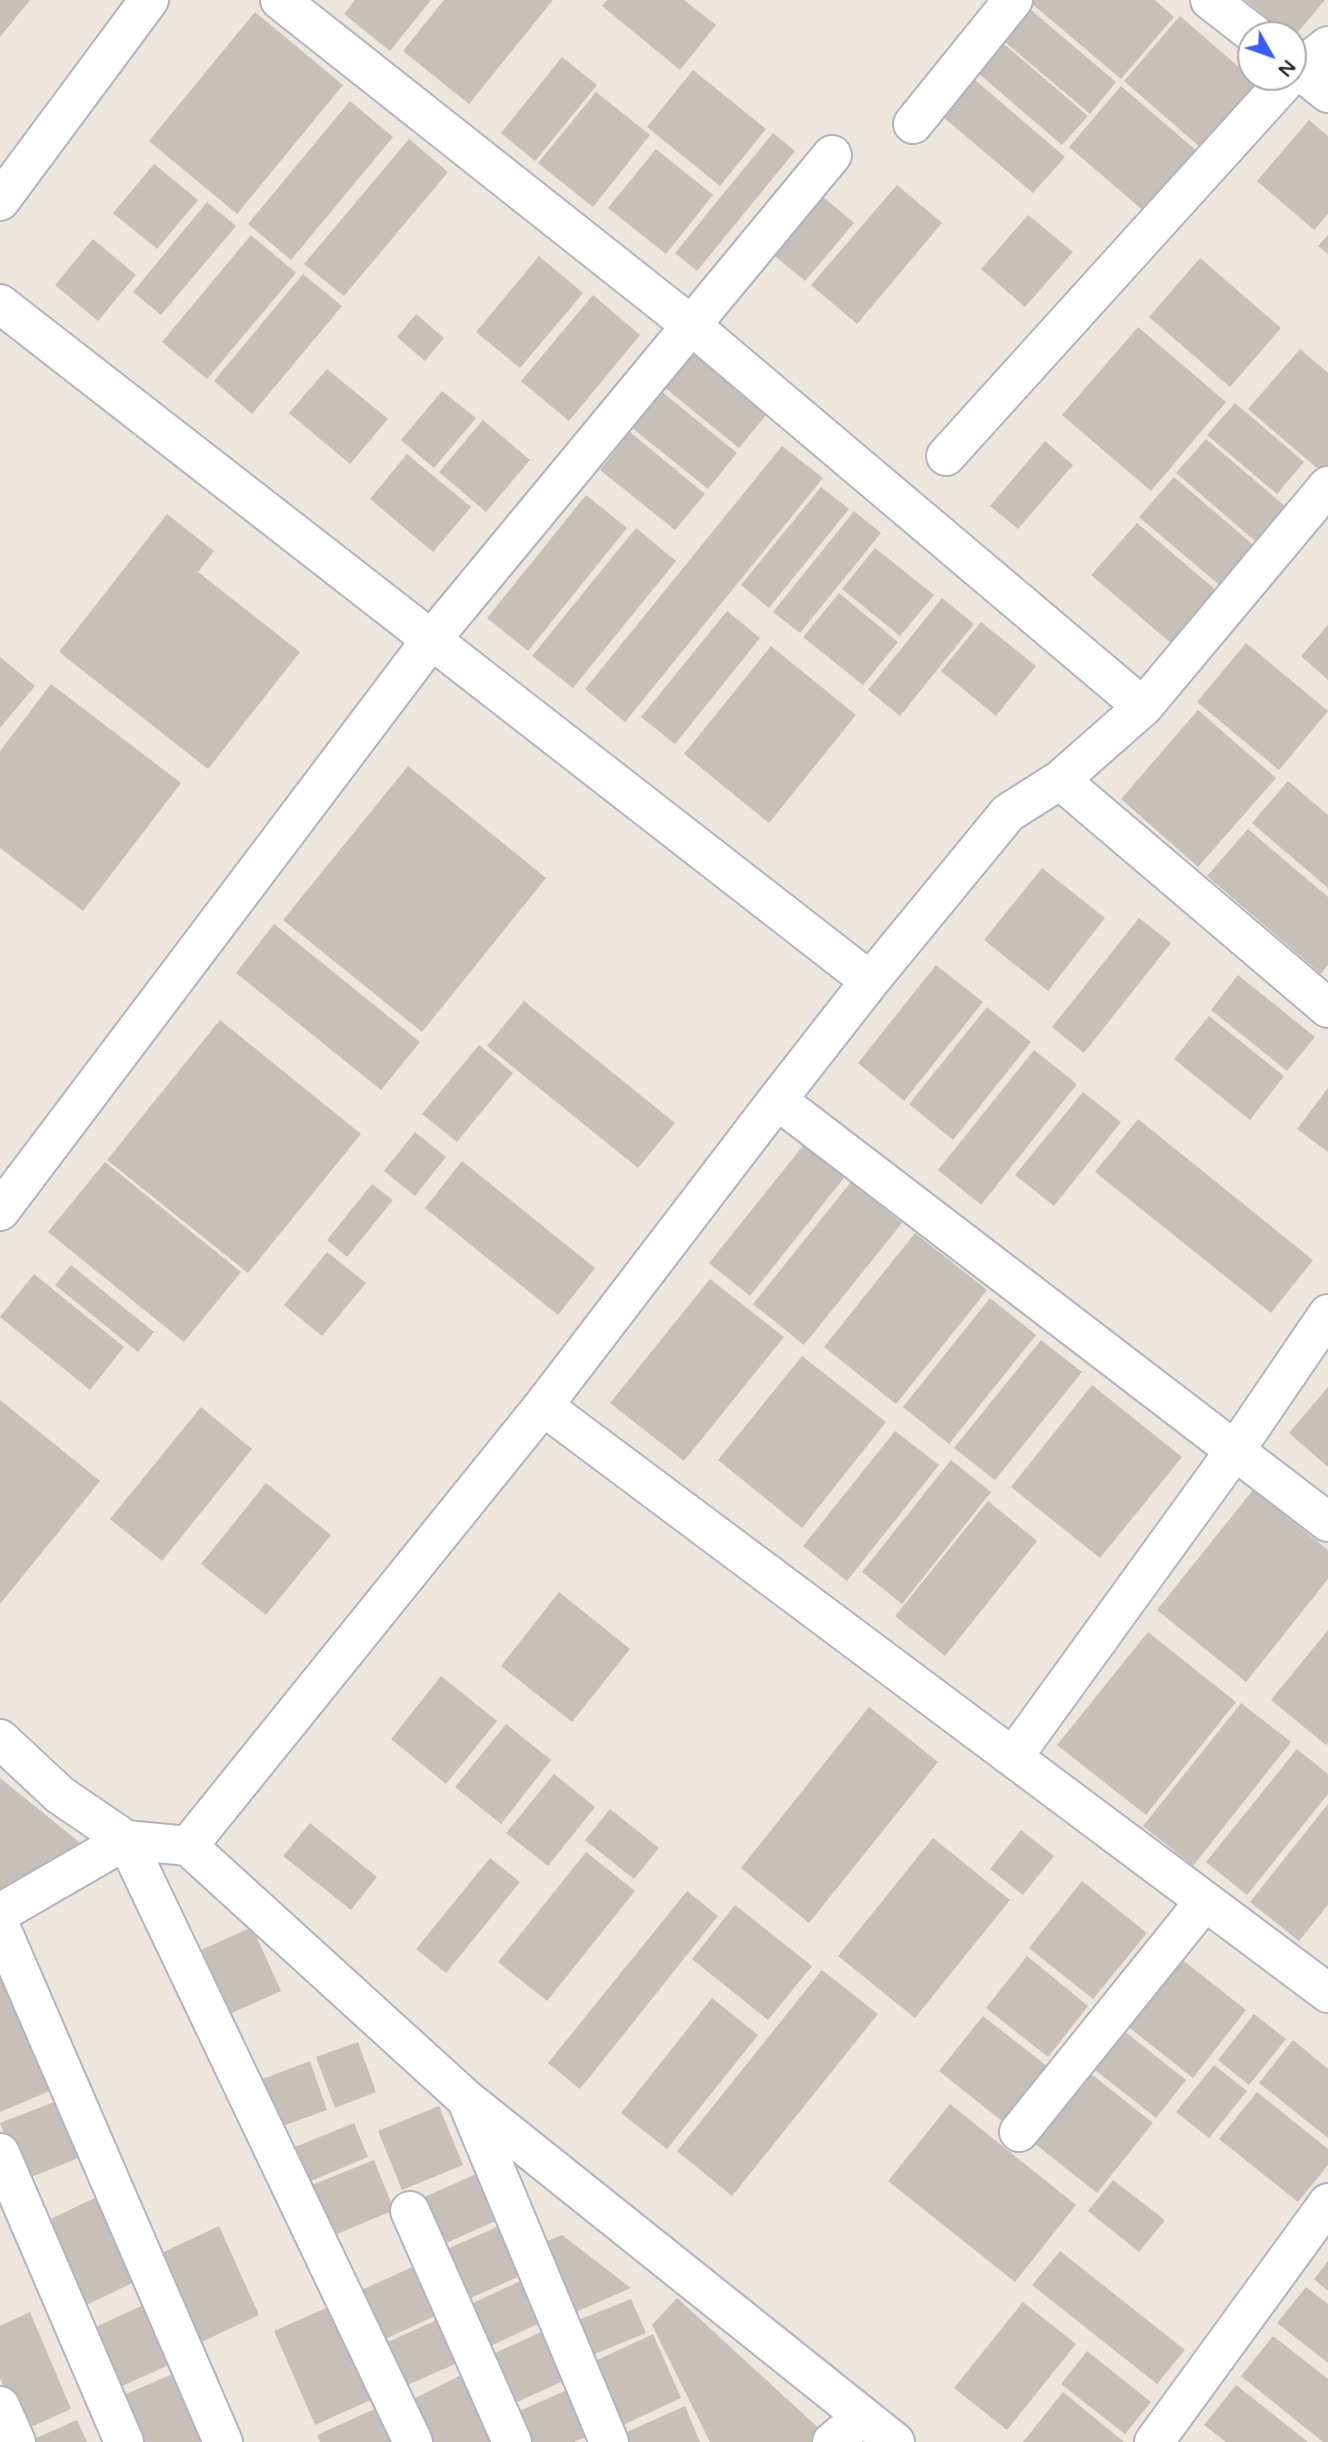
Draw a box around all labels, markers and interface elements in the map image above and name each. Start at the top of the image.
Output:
north arrow [1237,21,1307,91]
text: N [1273,55,1300,81]

